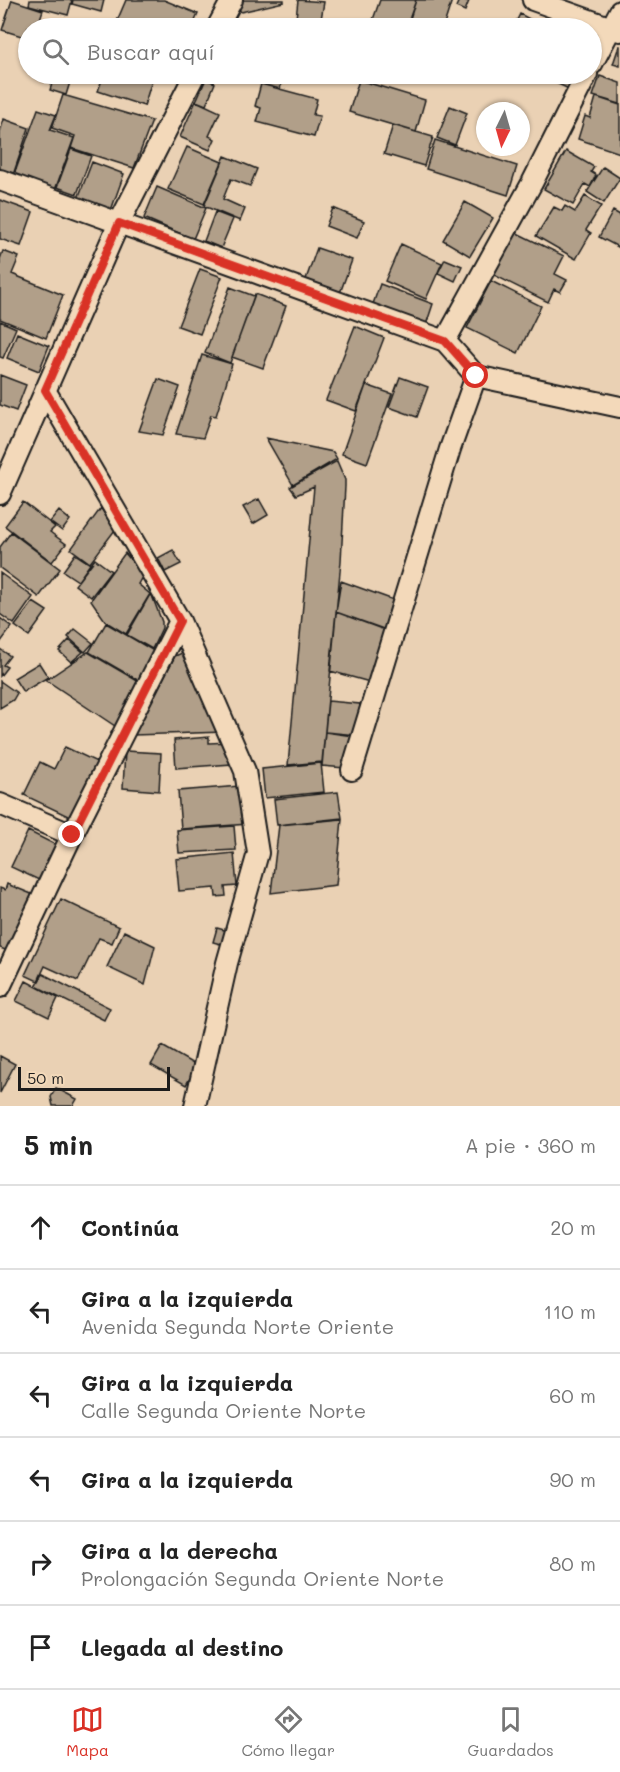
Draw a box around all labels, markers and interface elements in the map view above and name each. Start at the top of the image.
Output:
search box [18,18,602,84]
icon: search [39,35,72,68]
text: Buscar aquí [87,37,215,66]
north arrow [476,102,530,156]
route start [462,362,488,388]
route end [58,821,84,847]
scale bar [18,1064,170,1092]
text: 50 m [27,1067,64,1088]
text: 5 min [24,1128,93,1162]
text: A pie · 360 m [465,1132,596,1158]
icon: ahead [24,1211,57,1244]
text: Continúa [81,1213,179,1242]
text: 20 m [550,1214,596,1240]
text: Gira a la izquierda [81,1284,293,1313]
icon: left [24,1295,57,1328]
text: 110 m [543,1298,596,1324]
text: Avenida Segunda Norte Oriente [81,1313,394,1339]
text: Gira a la izquierda [81,1368,293,1397]
icon: left [24,1379,57,1412]
text: 60 m [549,1382,596,1408]
text: Calle Segunda Oriente Norte [81,1397,366,1423]
icon: left [24,1463,57,1496]
text: Gira a la izquierda [81,1465,293,1494]
text: 90 m [550,1466,596,1492]
text: Gira a la derecha [81,1536,278,1565]
icon: right [24,1547,57,1580]
text: 80 m [549,1550,596,1576]
text: Prolongación Segunda Oriente Norte [81,1565,444,1591]
icon: arrive [24,1631,57,1664]
text: Llegada al destino [81,1633,283,1662]
tab: Mapa [66,1703,109,1760]
tab: Cómo llegar [241,1703,335,1760]
tab: Guardados [468,1703,554,1760]

